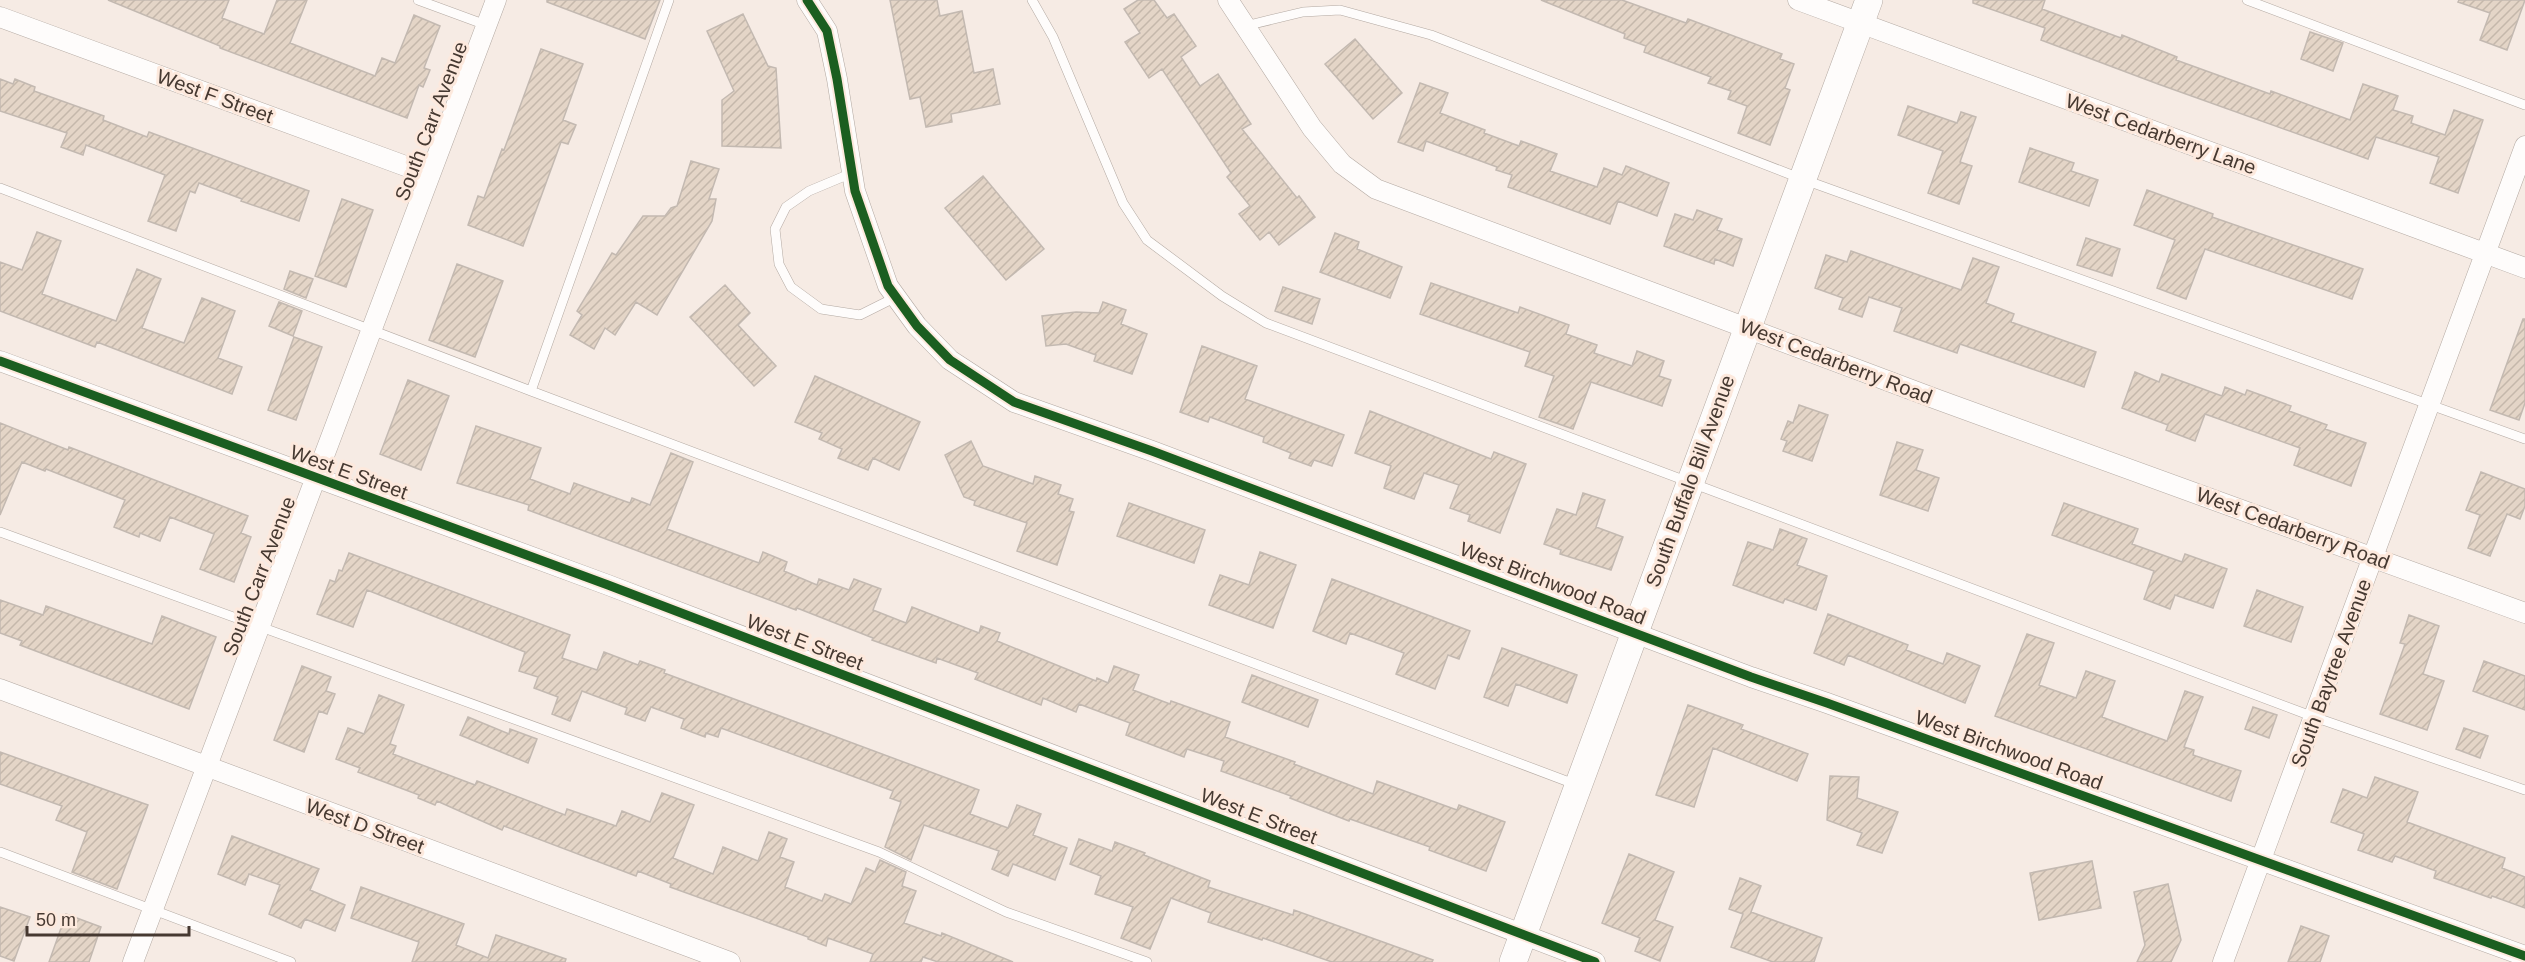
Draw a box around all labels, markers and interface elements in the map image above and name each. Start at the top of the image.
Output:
street label: South Carr Avenue [391,38,471,204]
street label: West F Street [154,65,276,127]
street label: West Cedarberry Lane [2063,89,2259,179]
street label: West Cedarberry Road [1737,314,1935,408]
street label: South Buffalo Bill Avenue [1641,372,1739,590]
street label: West E Street [287,441,411,504]
street label: West Cedarberry Road [2193,483,2393,573]
street label: South Carr Avenue [219,493,299,659]
street label: West Birchwood Road [1457,537,1649,629]
street label: South Baytree Avenue [2287,576,2375,770]
street label: West E Street [744,610,867,674]
street label: West Birchwood Road [1912,706,2106,794]
street label: West E Street [1198,784,1321,848]
street label: West D Street [303,794,427,858]
scale bar [27,899,189,937]
text: 50 m [36,910,76,930]

